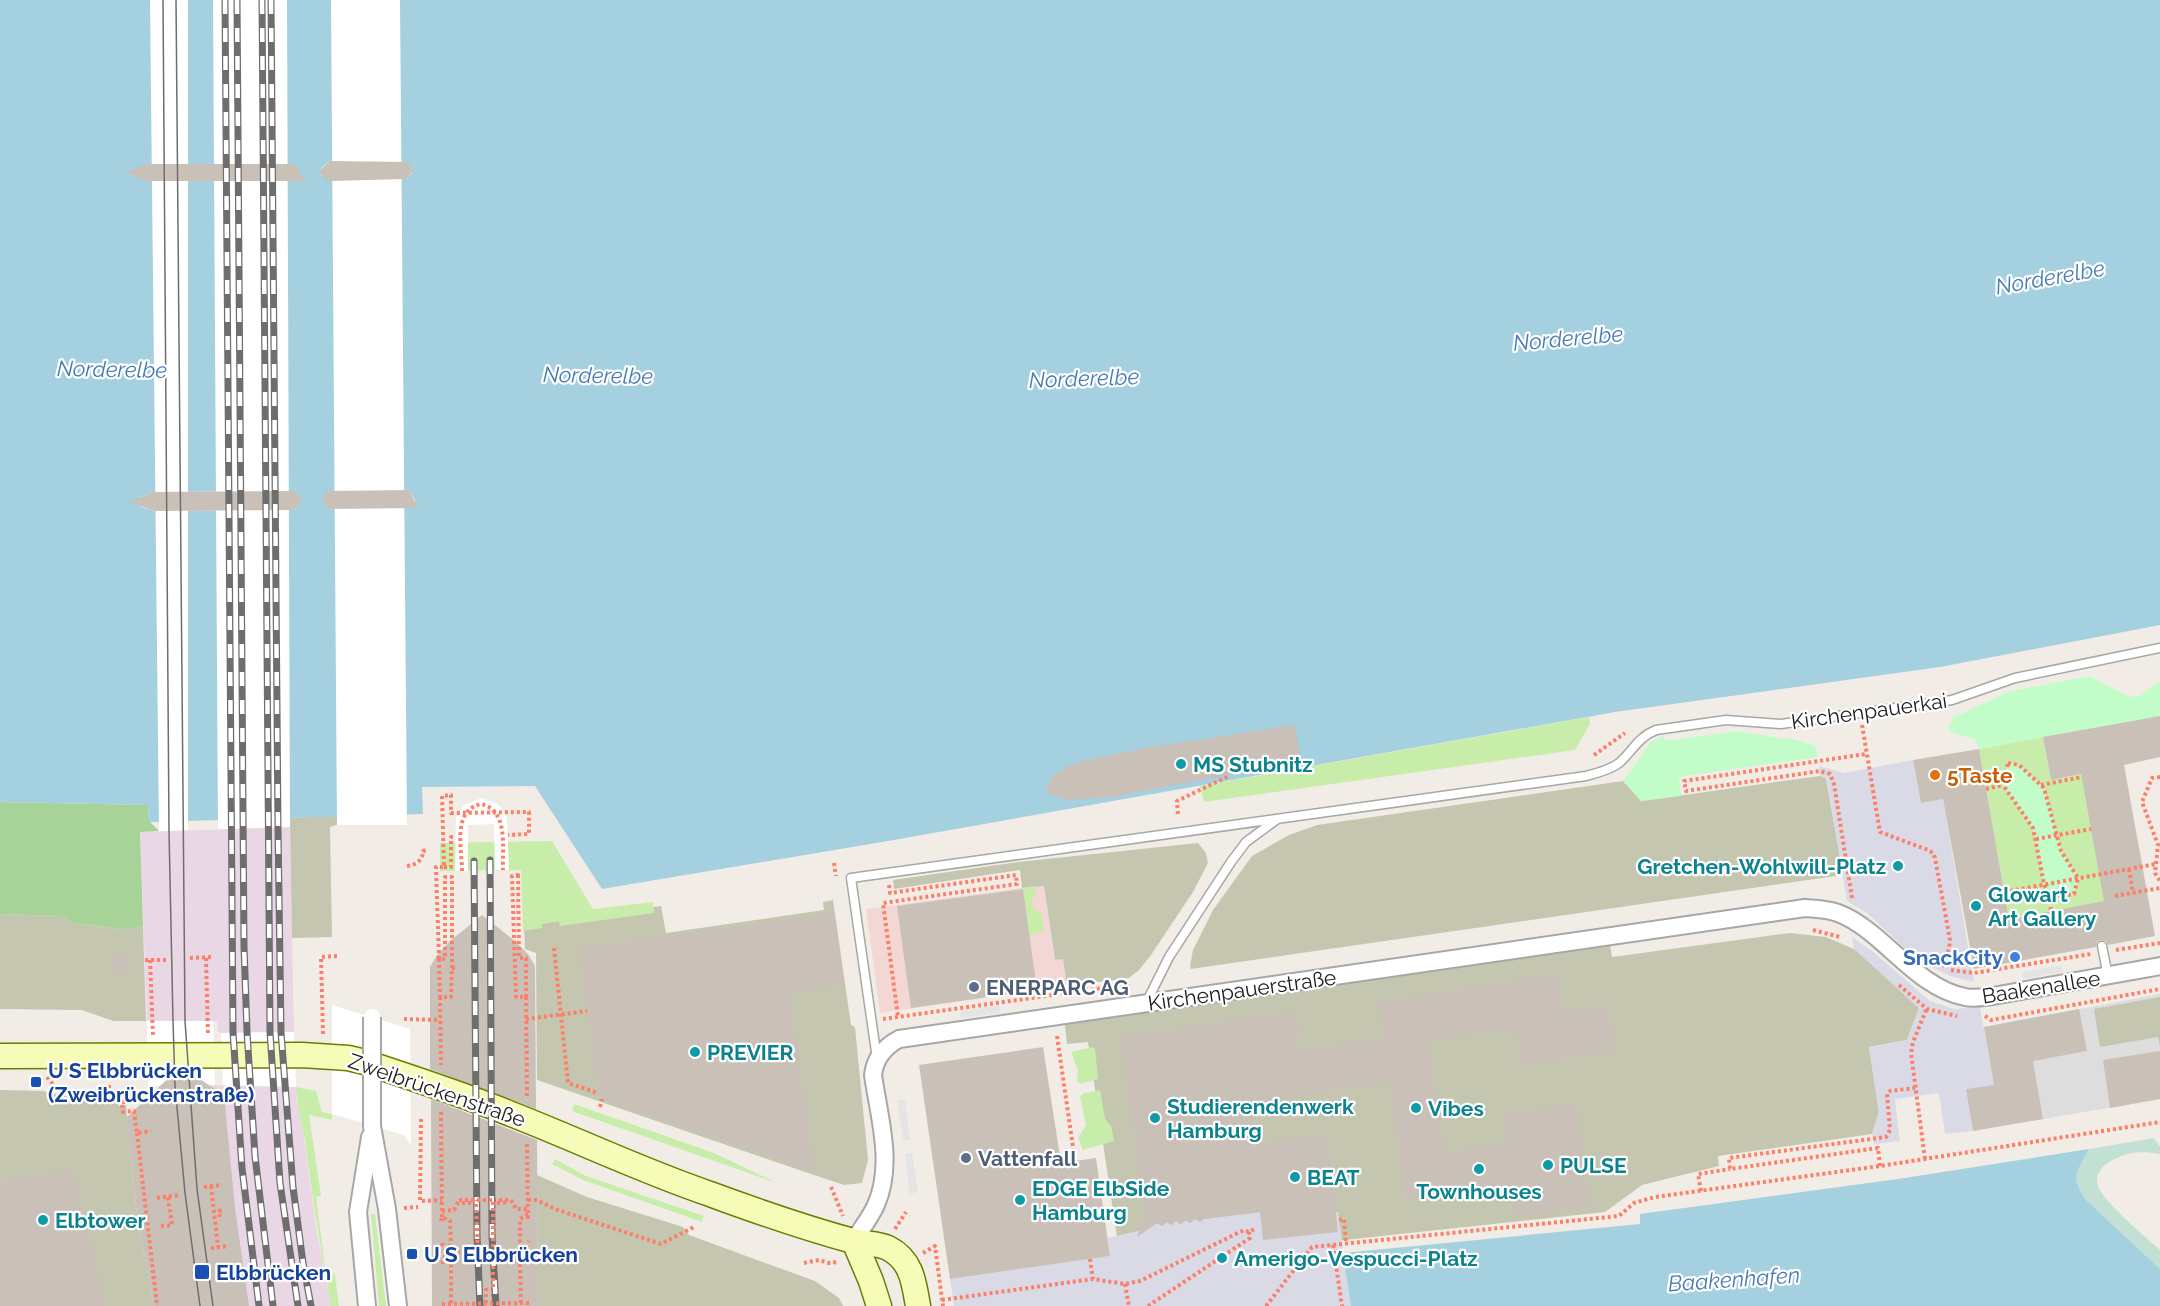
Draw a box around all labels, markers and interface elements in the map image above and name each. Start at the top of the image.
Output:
water label: Norderelbe [1993,255,2107,299]
water label: Norderelbe [1512,320,1624,356]
water label: Norderelbe [57,355,168,383]
water label: Norderelbe [543,361,654,389]
water label: Norderelbe [1028,363,1140,393]
street label: Kirchenpauerkai [1789,688,1949,734]
place label: MS Stubnitz [1193,752,1313,777]
marker: MS Stubnitz [1174,757,1188,771]
place label: 5Taste [1947,763,2013,788]
marker: 5Taste [1928,768,1942,782]
place label: Gretchen-Wohlwill-Platz [1637,854,1886,879]
marker: Gretchen-Wohlwill-Platz [1891,859,1905,873]
place label: Glowart Art Gallery [1988,882,2097,931]
marker: Glowart Art Gallery [1969,899,1983,913]
place label: SnackCity [1903,945,2003,970]
marker: SnackCity [2008,950,2022,964]
street label: Kirchenpauerstraße [1146,964,1338,1016]
street label: Baakenallee [1980,965,2102,1009]
place label: ENERPARC AG [986,975,1129,1000]
marker: ENERPARC AG [967,980,981,994]
place label: PREVIER [707,1040,793,1065]
marker: PREVIER [688,1045,702,1059]
street label: Zweibrückenstraße [345,1048,529,1132]
place label: U S Elbbrücken (Zweibrückenstraße) [48,1058,254,1107]
marker: U S Elbbrücken (Zweibrückenstraße) [29,1075,43,1089]
place label: Studierendenwerk Hamburg [1167,1094,1354,1143]
place label: Vibes [1428,1096,1484,1121]
marker: Vibes [1409,1101,1423,1115]
marker: Studierendenwerk Hamburg [1148,1111,1162,1125]
place label: Vattenfall [978,1146,1078,1171]
marker: Vattenfall [959,1151,973,1165]
place label: PULSE [1560,1153,1627,1178]
marker: PULSE [1541,1158,1555,1172]
marker: Townhouses [1472,1162,1486,1176]
place label: BEAT [1307,1165,1360,1190]
marker: BEAT [1288,1170,1302,1184]
place label: EDGE ElbSide Hamburg [1032,1176,1170,1225]
place label: Townhouses [1416,1179,1542,1204]
marker: EDGE ElbSide Hamburg [1013,1193,1027,1207]
place label: Elbtower [55,1208,146,1233]
marker: Elbtower [36,1213,50,1227]
place label: U S Elbbrücken [424,1242,578,1267]
place label: Amerigo-Vespucci-Platz [1234,1246,1478,1271]
marker: U S Elbbrücken [405,1247,419,1261]
marker: Amerigo-Vespucci-Platz [1215,1251,1229,1265]
place label: Elbbrücken [216,1260,331,1285]
water label: Baakenhafen [1667,1261,1801,1297]
marker: Elbbrücken [193,1263,211,1281]

